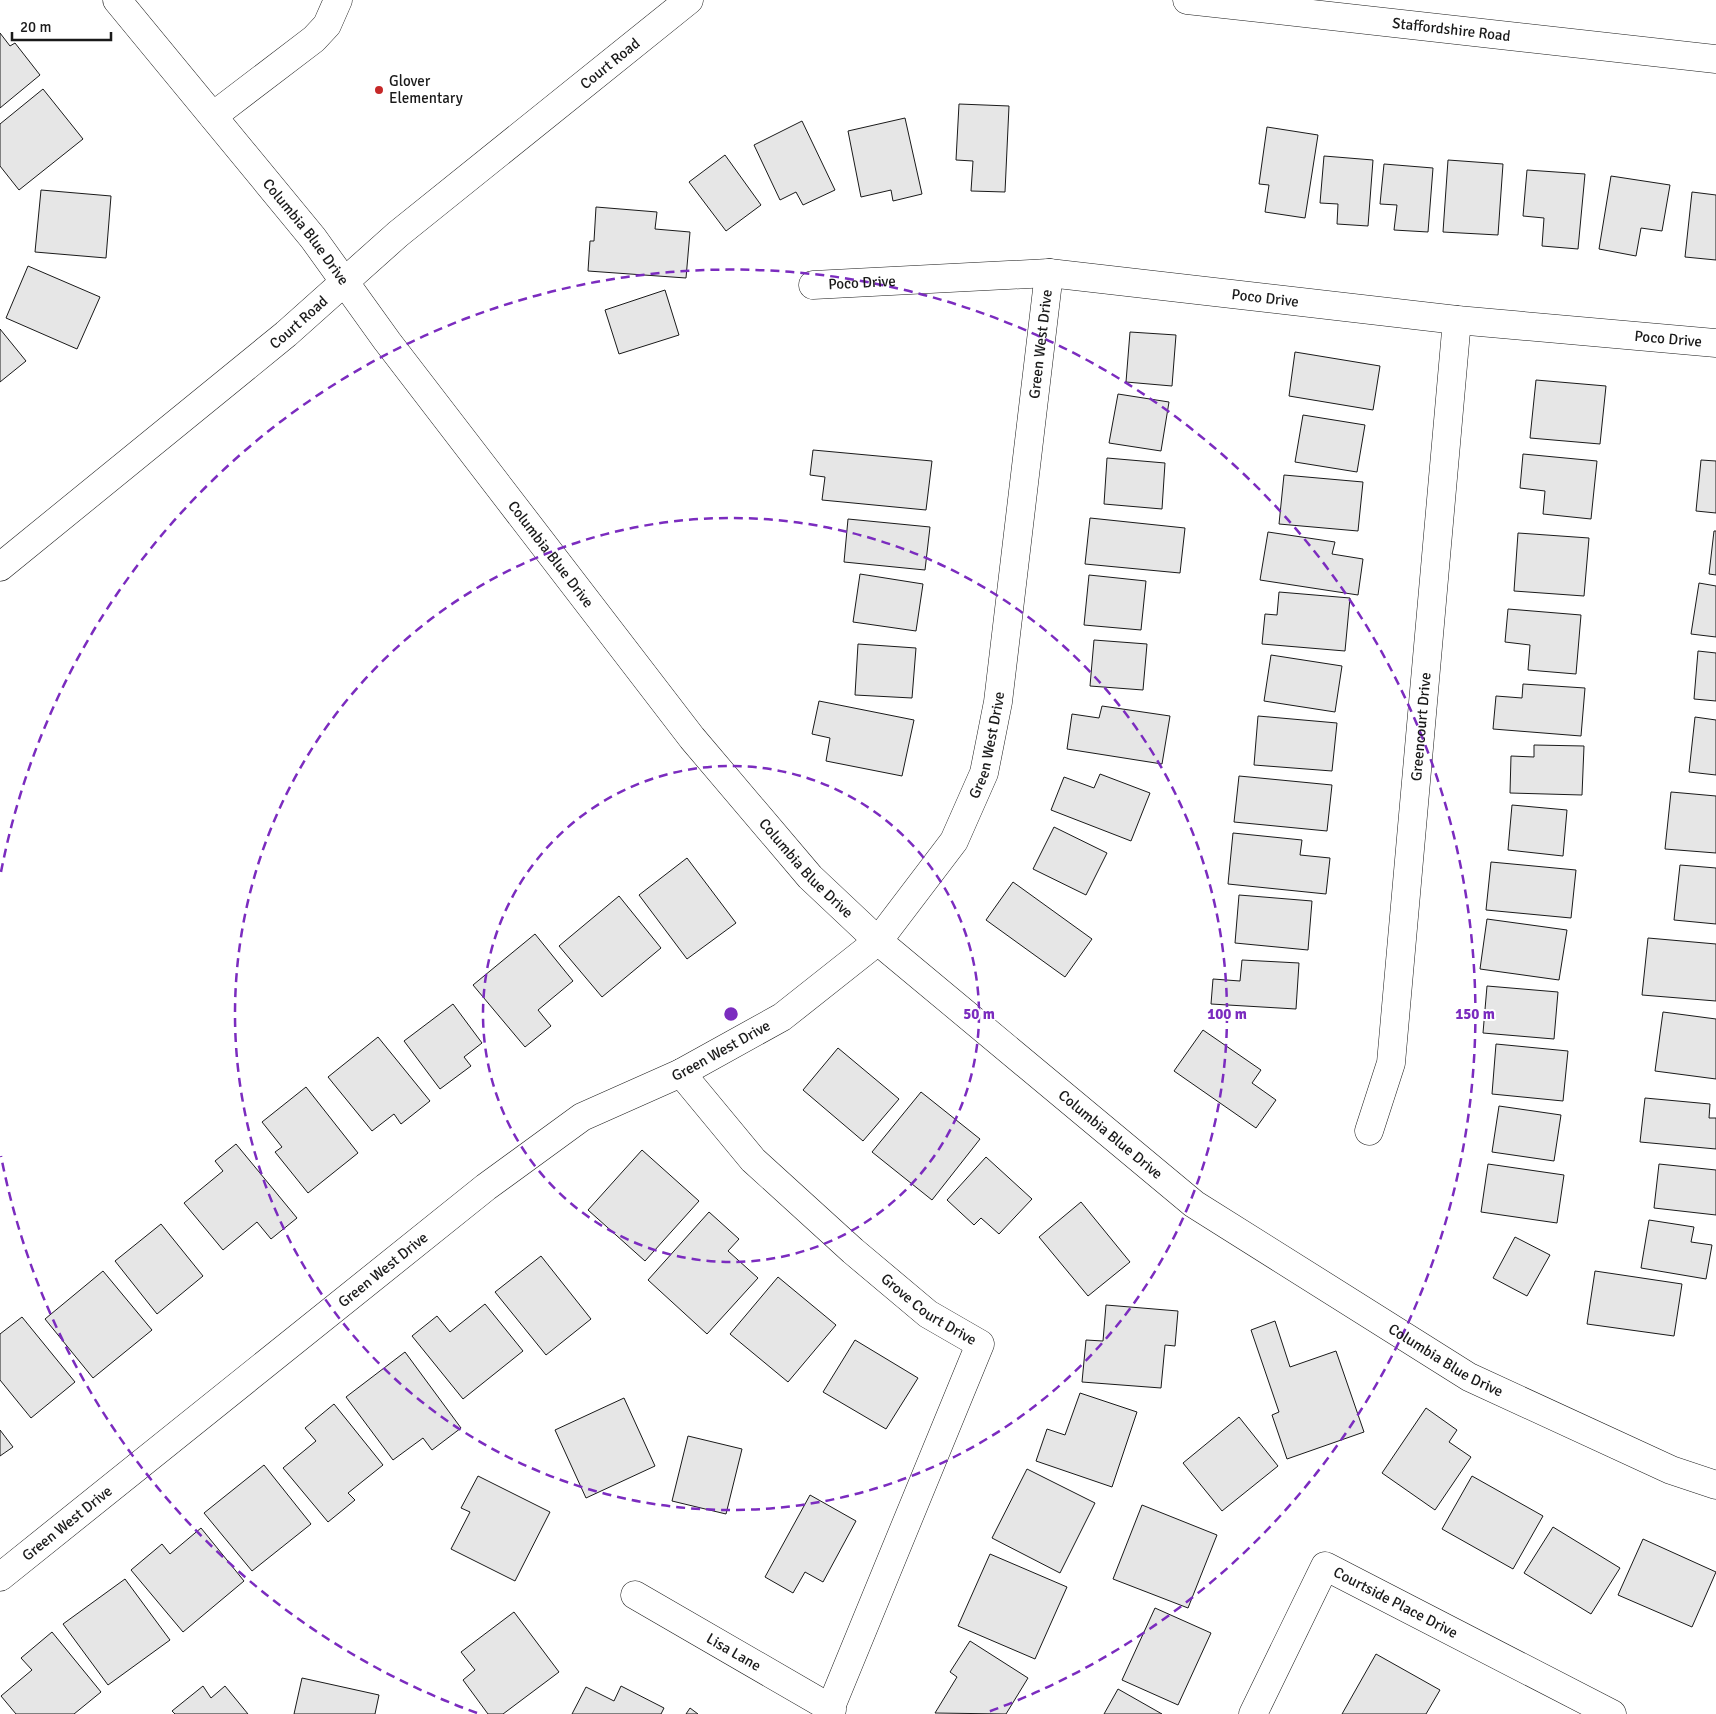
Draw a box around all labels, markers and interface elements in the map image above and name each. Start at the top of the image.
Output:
scale bar [12,10,111,42]
street label: Staffordshire Road [1391,14,1511,45]
text: 20 m [20,18,51,36]
street label: Court Road [576,34,643,93]
place label: Glover Elementary [389,72,463,107]
marker: Glover Elementary [373,84,385,96]
street label: Columbia Blue Drive [259,175,353,288]
street label: Poco Drive [828,272,896,293]
street label: Poco Drive [1231,285,1300,311]
street label: Green West Drive [1025,288,1056,400]
street label: Court Road [266,292,331,353]
street label: Poco Drive [1634,327,1703,351]
street label: Columbia Blue Drive [504,497,598,611]
street label: Greencourt Drive [1407,672,1435,782]
street label: Green West Drive [965,691,1008,801]
street label: Columbia Blue Drive [755,815,857,922]
centre of rings [722,1005,740,1023]
text: 50 m [963,1005,995,1023]
text: 100 m [1207,1005,1247,1023]
text: 150 m [1455,1005,1495,1023]
street label: Green West Drive [669,1016,773,1085]
street label: Columbia Blue Drive [1055,1086,1166,1183]
street label: Green West Drive [334,1228,431,1311]
street label: Grove Court Drive [877,1269,980,1349]
street label: Columbia Blue Drive [1385,1320,1506,1400]
street label: Green West Drive [19,1482,116,1565]
street label: Courtside Place Drive [1330,1563,1461,1642]
street label: Lisa Lane [703,1629,764,1675]

